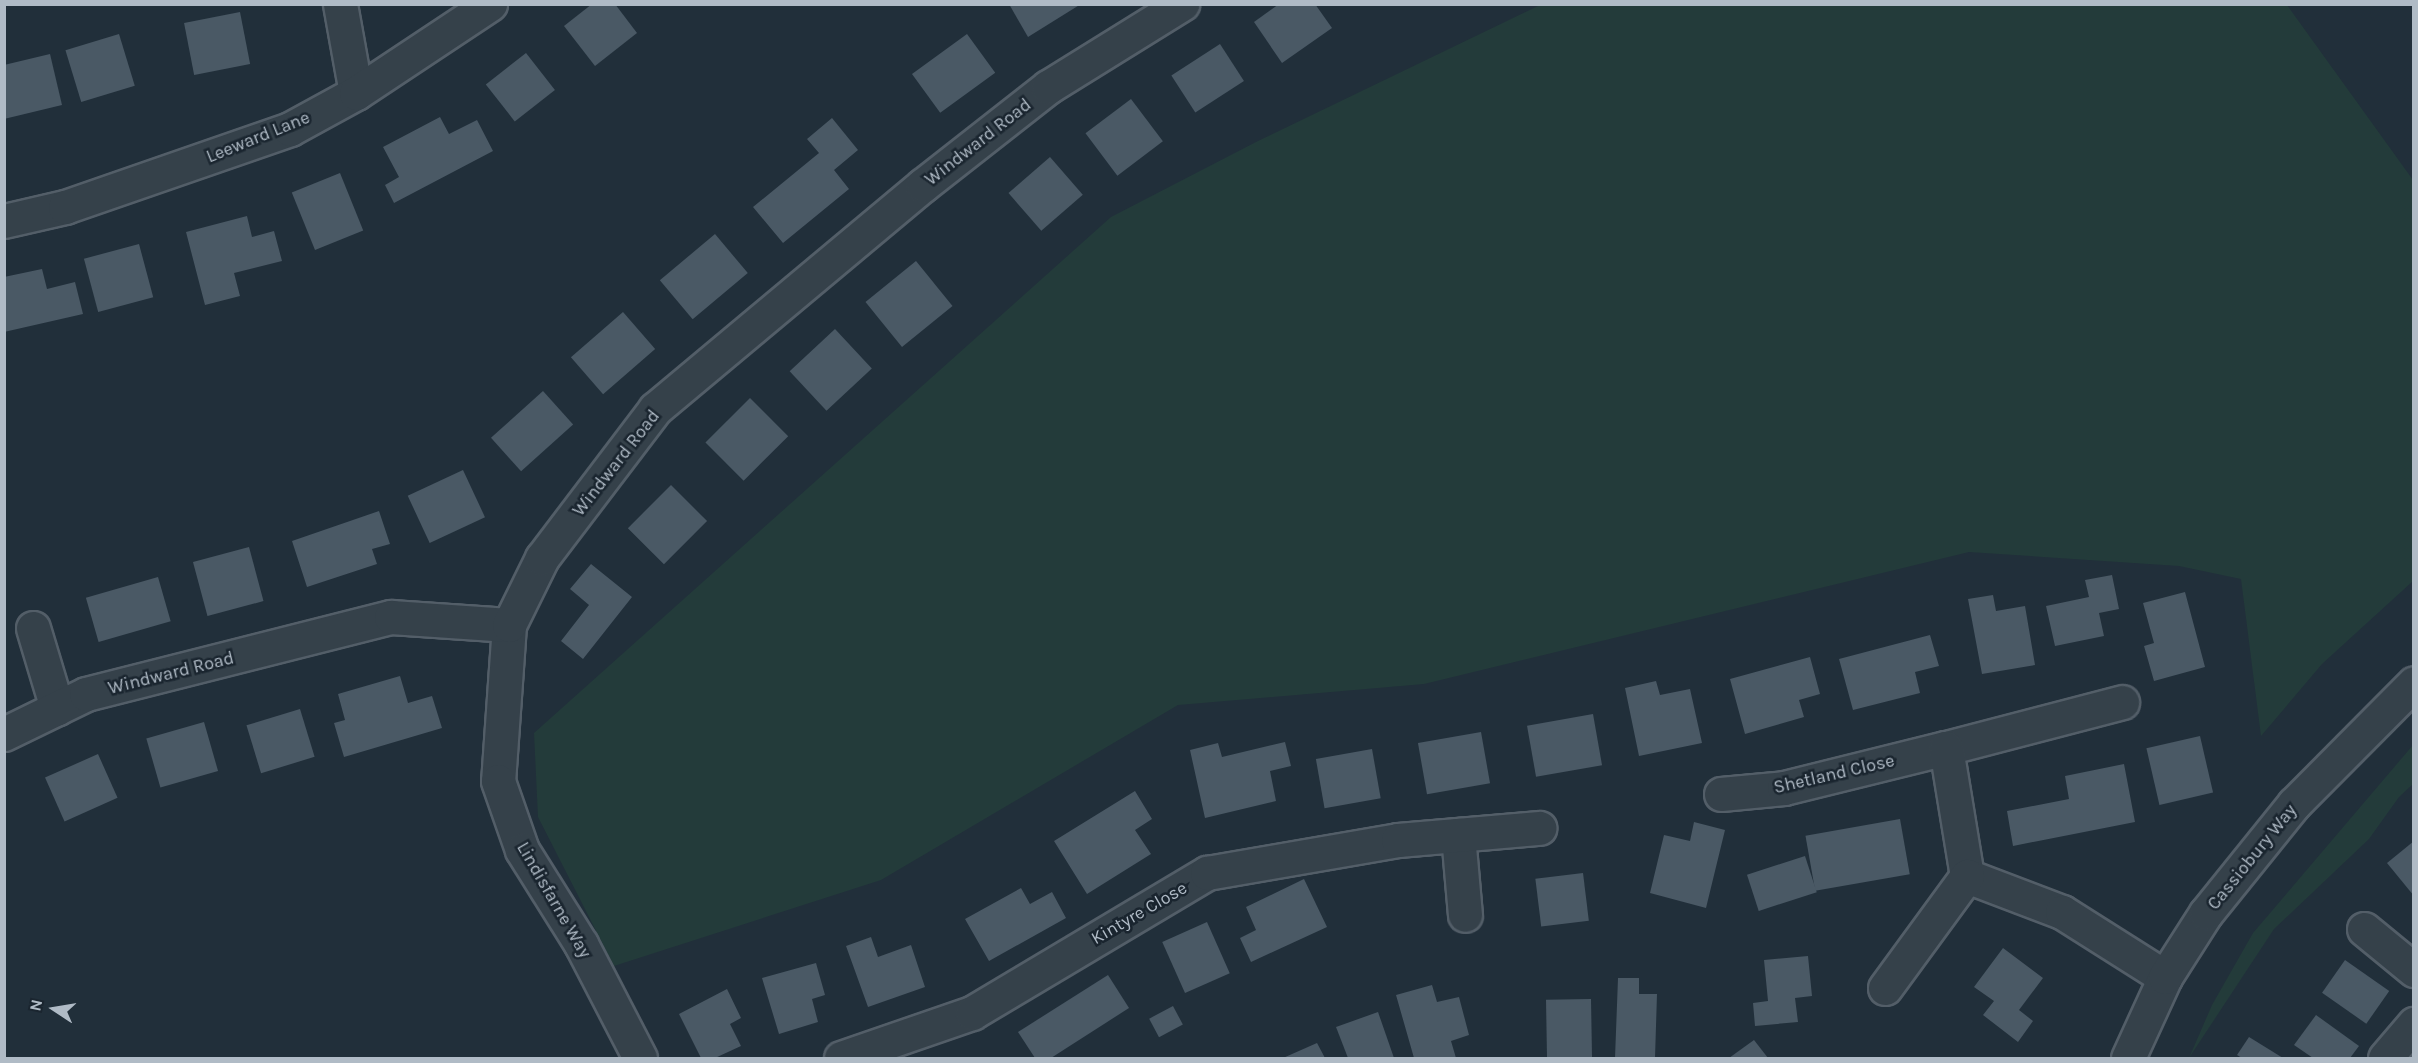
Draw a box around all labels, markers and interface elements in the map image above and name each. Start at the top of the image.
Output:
street label: Windward Road [921,94,1035,190]
street label: Leeward Lane [203,106,313,168]
street label: Windward Road [568,406,664,520]
street label: Windward Road [106,647,236,699]
street label: Shetland Close [1772,750,1896,798]
street label: Cassiobury Way [2203,800,2301,914]
street label: Lindisfarne Way [512,838,596,962]
street label: Kintyre Close [1087,877,1191,949]
north arrow [24,979,84,1039]
text: N [25,998,46,1013]

